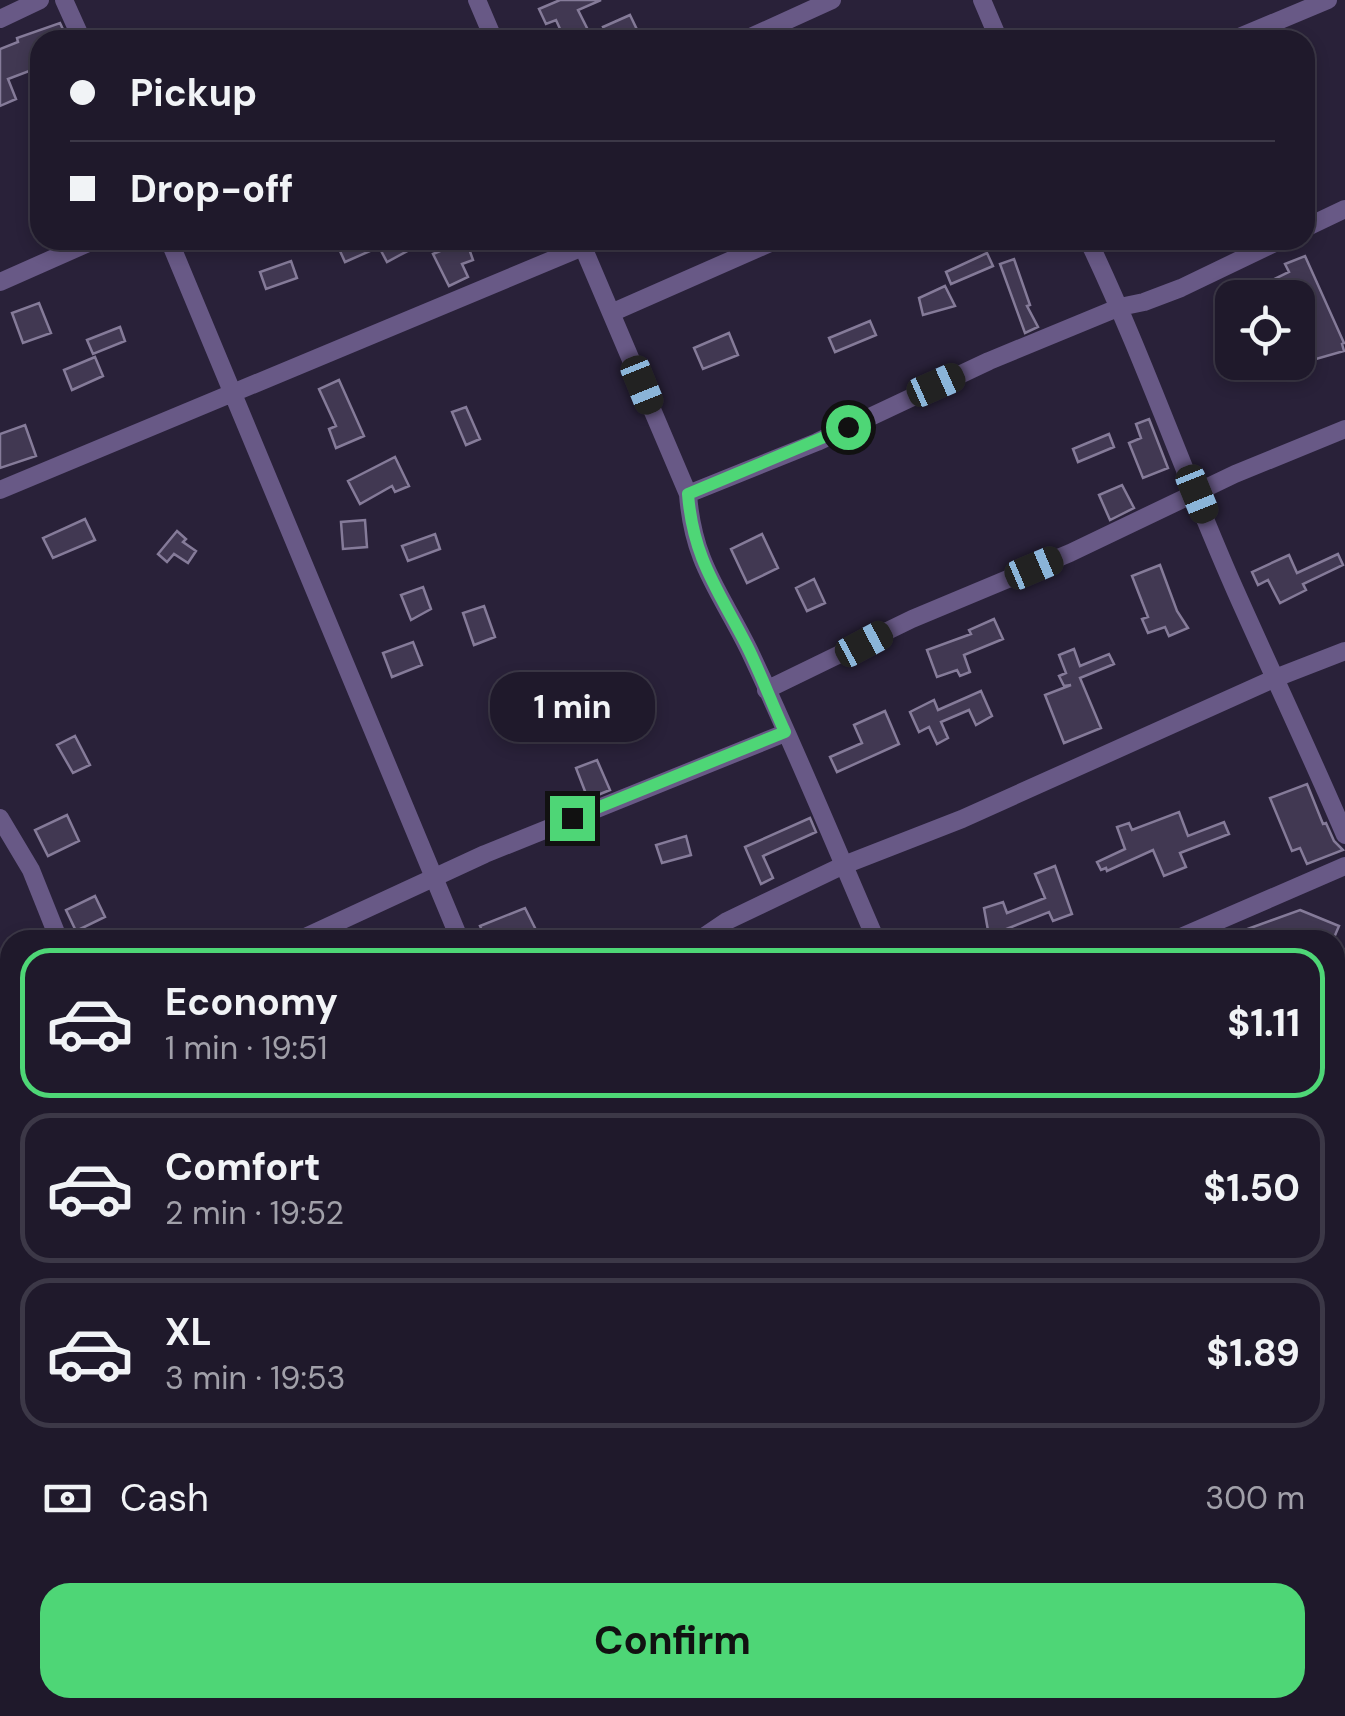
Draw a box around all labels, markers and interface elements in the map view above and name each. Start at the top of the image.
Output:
text: Pickup [130,68,257,118]
text: Drop-off [130,164,293,214]
map controls [1215,280,1315,380]
button: locate [1215,280,1315,380]
car [617,352,667,418]
car [902,359,970,411]
route start [826,405,871,450]
car [1172,461,1222,527]
car [1001,542,1067,594]
car [830,617,898,671]
callout: 1 min [490,673,654,743]
text: 1 min [534,686,611,728]
route end [550,796,595,841]
text: Economy [165,977,338,1027]
icon: car [45,978,135,1068]
text: $1.11 [1227,998,1300,1048]
text: 1 min · 19:51 [165,1027,327,1069]
text: Comfort [165,1142,321,1192]
icon: car [45,1143,135,1233]
text: $1.50 [1203,1163,1300,1213]
text: 2 min · 19:52 [165,1192,344,1234]
text: XL [165,1307,212,1357]
icon: car [45,1308,135,1398]
text: $1.89 [1206,1328,1300,1378]
text: 3 min · 19:53 [165,1357,345,1399]
icon: cash [40,1471,95,1526]
text: Cash [120,1473,209,1523]
text: 300 m [1205,1477,1305,1519]
button: Confirm [40,1583,1305,1698]

